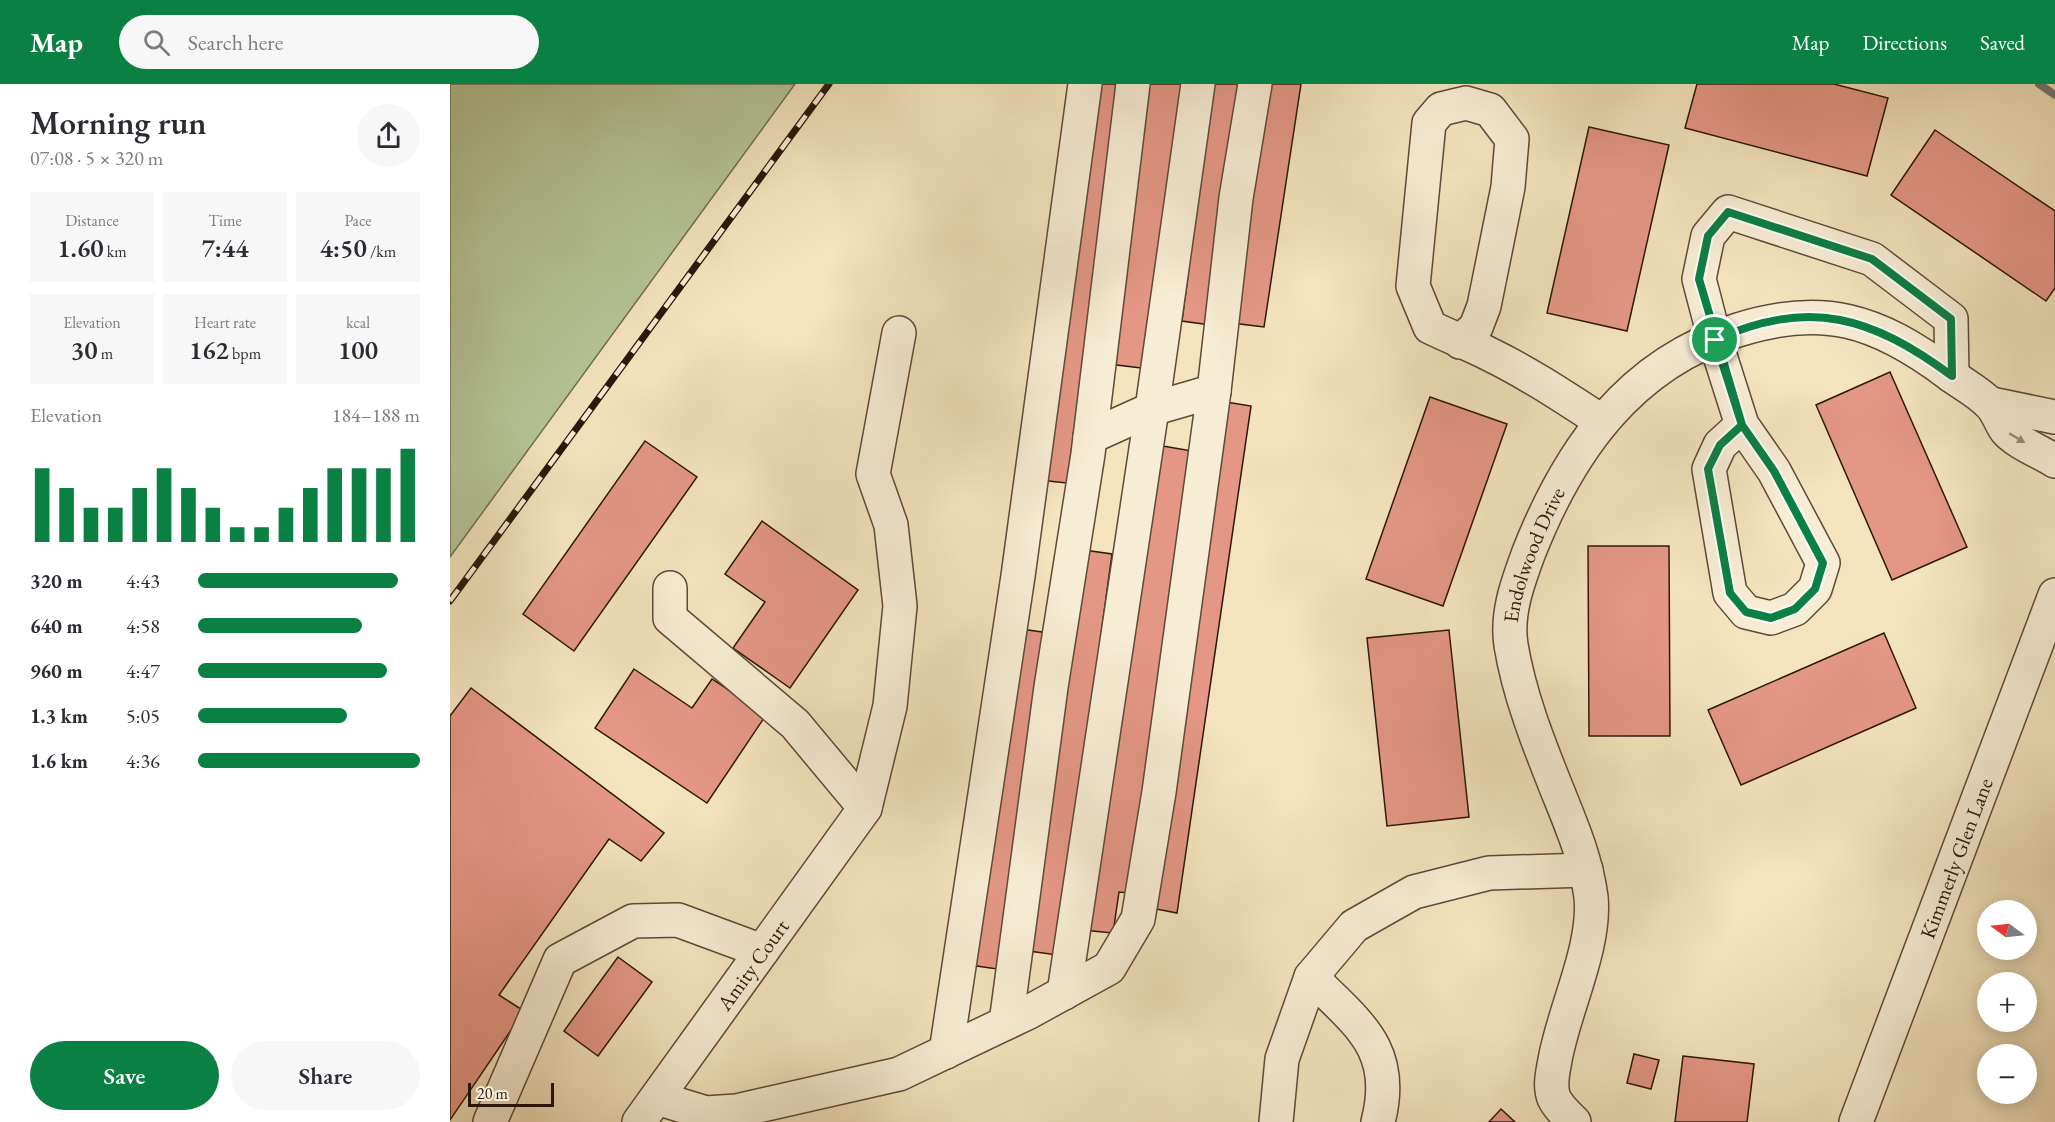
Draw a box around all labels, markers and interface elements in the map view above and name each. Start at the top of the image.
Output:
search box [119,15,539,69]
text: Map [30,24,83,60]
icon: search [140,26,173,59]
text: Search here [188,28,283,57]
text: Map [1792,29,1829,56]
text: Directions [1862,29,1947,56]
text: Saved [1980,29,2025,56]
text: Morning run [30,101,207,144]
button: share [357,104,420,167]
text: 07:08 · 5 × 320 m [30,145,163,171]
text: Distance [65,210,119,231]
text: Time [208,210,242,231]
text: Pace [345,210,371,231]
text: 1.60 [57,231,104,265]
text: 7:44 [201,231,249,265]
text: 4:50 [320,231,367,265]
text: km [104,241,127,262]
text: /km [367,241,396,262]
text: Elevation [63,312,121,333]
text: Heart rate [194,312,256,333]
text: kcal [346,312,370,333]
pin [1689,314,1740,365]
icon: arrive [1698,323,1731,356]
text: 30 [71,333,98,367]
text: 162 [189,333,229,367]
text: 100 [338,333,378,367]
text: m [98,343,113,364]
text: bpm [229,343,261,364]
text: Elevation [30,402,102,428]
text: 184–188 m [332,402,420,428]
one-way arrow [2009,433,2025,444]
street label: Endolwood Drive [1497,482,1570,624]
text: 320 m [30,568,83,594]
text: 4:43 [126,568,160,594]
text: 640 m [30,613,83,639]
text: 4:58 [126,613,160,639]
text: 960 m [30,658,83,684]
text: 4:47 [126,658,160,684]
text: 1.3 km [30,703,88,729]
text: 5:05 [126,703,160,729]
text: 1.6 km [30,748,88,774]
text: 4:36 [126,748,160,774]
street label: Kimmerly Glen Lane [1913,774,1998,942]
north arrow [1977,900,2037,960]
map controls [1977,900,2037,1104]
street label: Amity Court [710,913,795,1016]
button: + [1977,972,2037,1032]
button: Save [30,1041,219,1110]
button: Share [231,1041,420,1110]
button: − [1977,1044,2037,1104]
scale bar [468,1080,554,1108]
text: 20 m [477,1083,508,1104]

